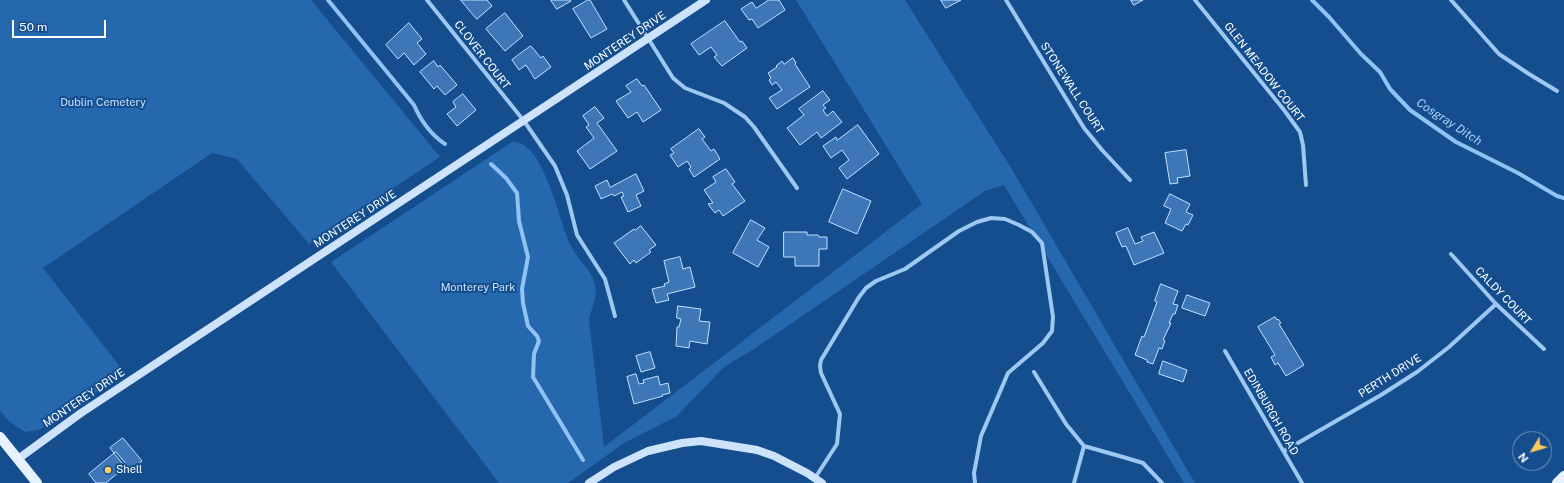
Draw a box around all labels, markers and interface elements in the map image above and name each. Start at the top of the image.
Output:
street label: MONTEREY DRIVE [582,9,668,73]
scale bar [14,12,108,38]
street label: CLOVER COURT [451,18,513,92]
text: 50 m [19,20,47,34]
street label: GLEN MEADOW COURT [1221,20,1307,124]
street label: STONEWALL COURT [1038,40,1106,136]
water label: Cosgray Ditch [1413,95,1485,149]
park label: Dublin Cemetery [60,96,146,110]
street label: MONTEREY DRIVE [311,187,399,251]
street label: CALDY COURT [1472,264,1534,328]
park label: Monterey Park [441,281,515,295]
street label: PERTH DRIVE [1356,352,1424,400]
street label: MONTEREY DRIVE [41,366,127,430]
street label: EDINBURGH ROAD [1241,366,1301,458]
north arrow [1512,431,1552,471]
text: N [1516,451,1531,465]
place label: Shell [116,463,142,477]
marker: Shell [103,465,113,475]

